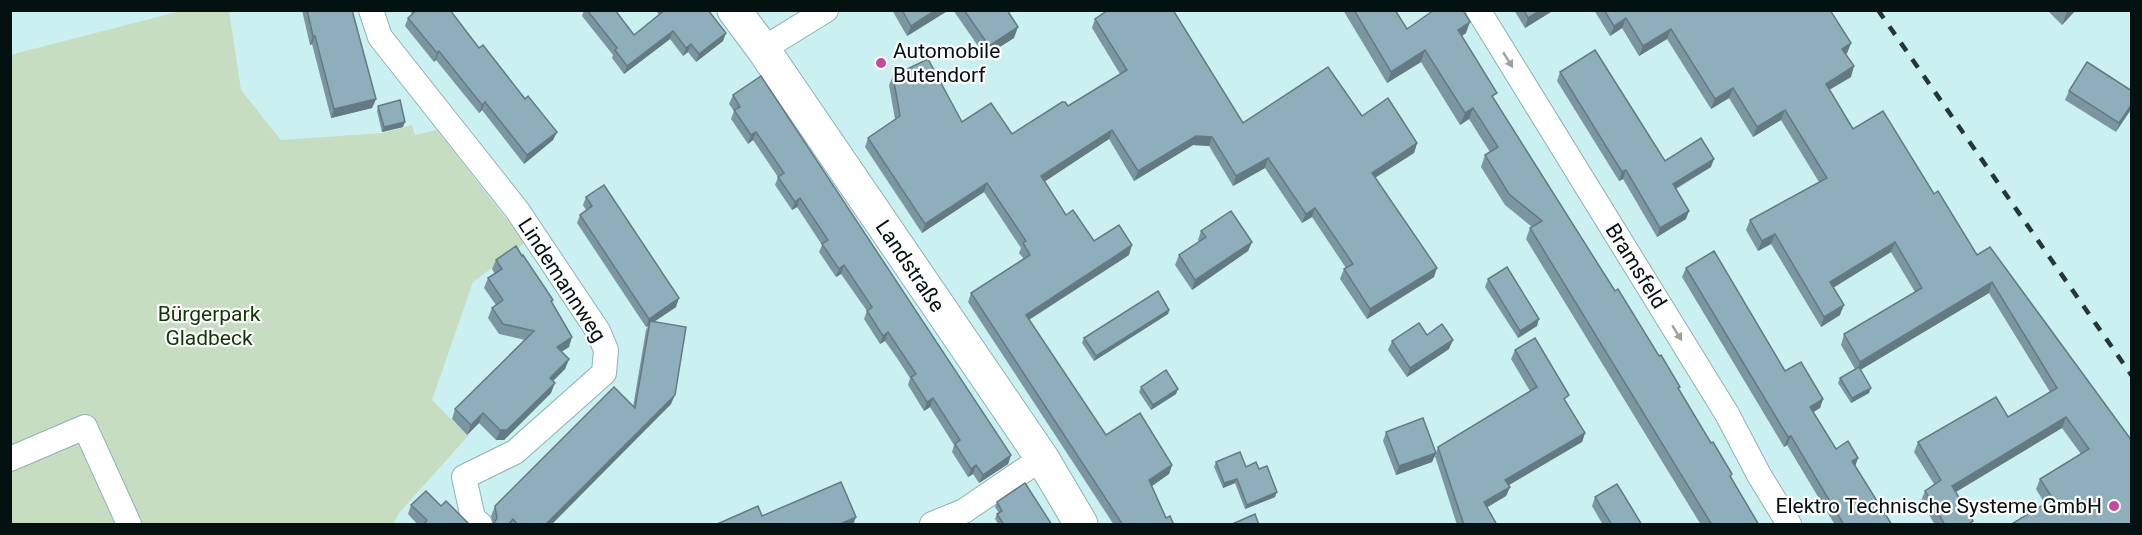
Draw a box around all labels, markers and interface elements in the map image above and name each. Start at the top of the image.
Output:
place label: Automobile Butendorf [893,39,1000,87]
one-way arrow [1503,52,1514,68]
marker: Automobile Butendorf [874,56,888,70]
street label: Lindemannweg [513,214,611,346]
street label: Landstraße [871,215,949,317]
street label: Bramsfeld [1600,219,1672,313]
park label: Bürgerpark Gladbeck [158,302,261,350]
one-way arrow [1672,325,1683,341]
place label: Elektro Technische Systeme GmbH [1775,494,2102,518]
marker: Elektro Technische Systeme GmbH [2107,499,2121,513]

